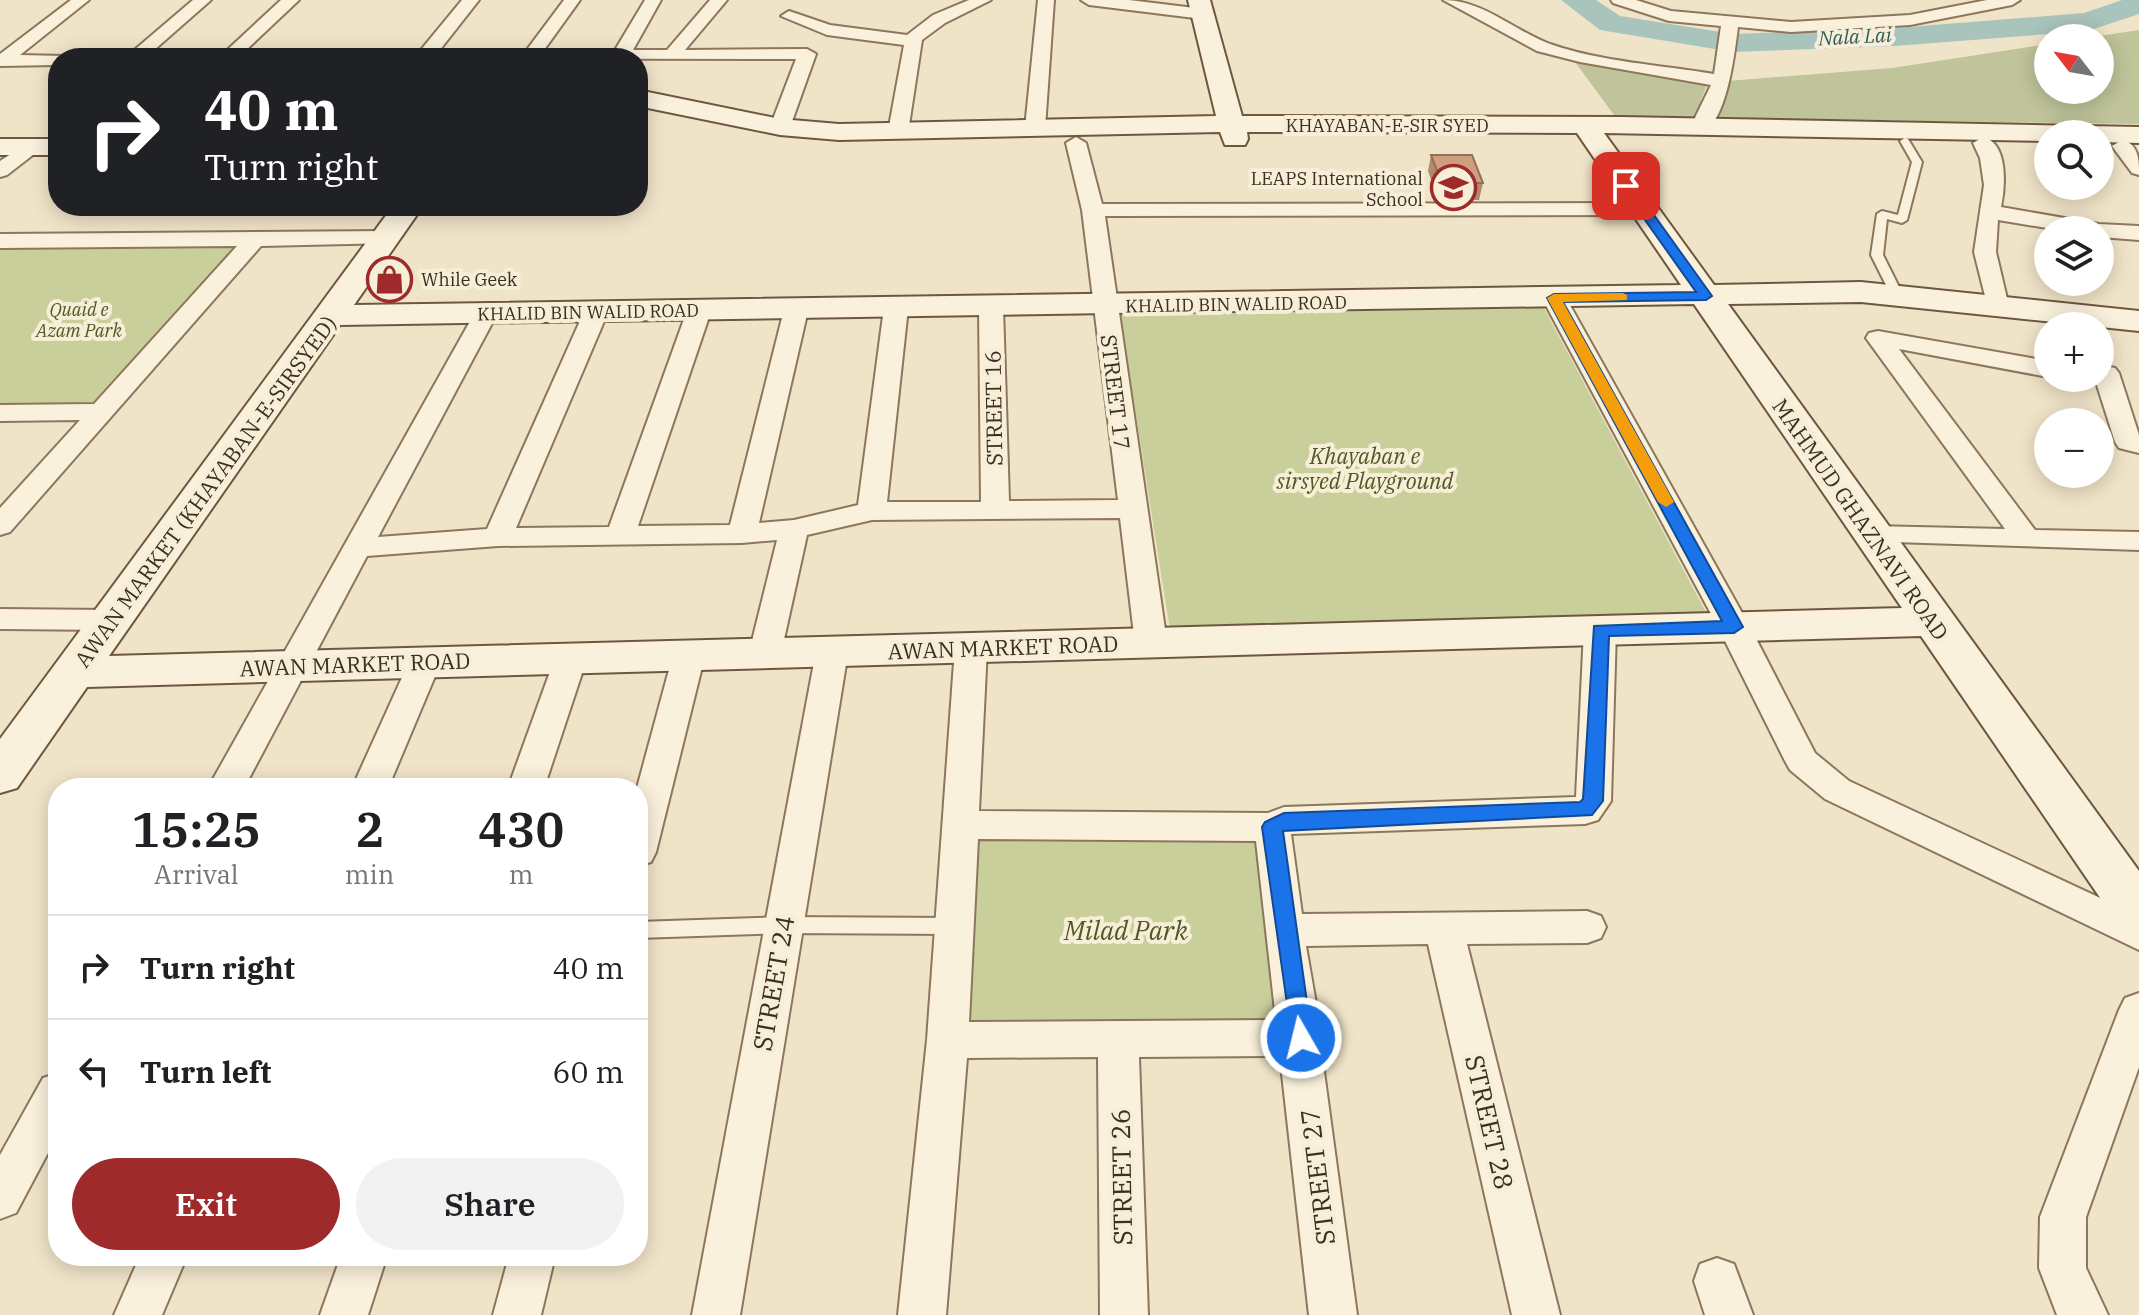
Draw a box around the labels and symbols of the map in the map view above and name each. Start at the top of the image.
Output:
water label: Nala Lai [1817,21,1892,51]
north arrow [2034,24,2114,104]
street label: KHAYABAN-E-SIR SYED [1285,114,1489,137]
pin [1592,152,1660,220]
school or university icon: LEAPS International School [1430,164,1478,212]
place label: LEAPS International School [1251,167,1423,211]
shop icon: While Geek [366,255,414,303]
place label: While Geek [421,268,518,291]
street label: KHALID BIN WALID ROAD [1125,291,1347,317]
park label: Quaid e Azam Park [35,298,122,342]
street label: KHALID BIN WALID ROAD [477,299,699,325]
street label: AWAN MARKET (KHAYABAN-E-SIRSYED) [67,309,343,673]
street label: STREET 17 [1095,333,1137,451]
street label: STREET 16 [977,350,1009,466]
street label: MAHMUD GHAZNAVI ROAD [1766,393,1956,645]
park label: Khayaban e sirsyed Playground [1277,441,1455,495]
street label: AWAN MARKET ROAD [887,628,1119,666]
street label: AWAN MARKET ROAD [239,645,471,683]
street label: STREET 24 [744,913,802,1053]
park label: Milad Park [1063,913,1188,947]
position arrow [1259,996,1343,1080]
street label: STREET 28 [1458,1051,1522,1193]
street label: STREET 27 [1292,1107,1342,1247]
street label: STREET 26 [1103,1108,1139,1246]

